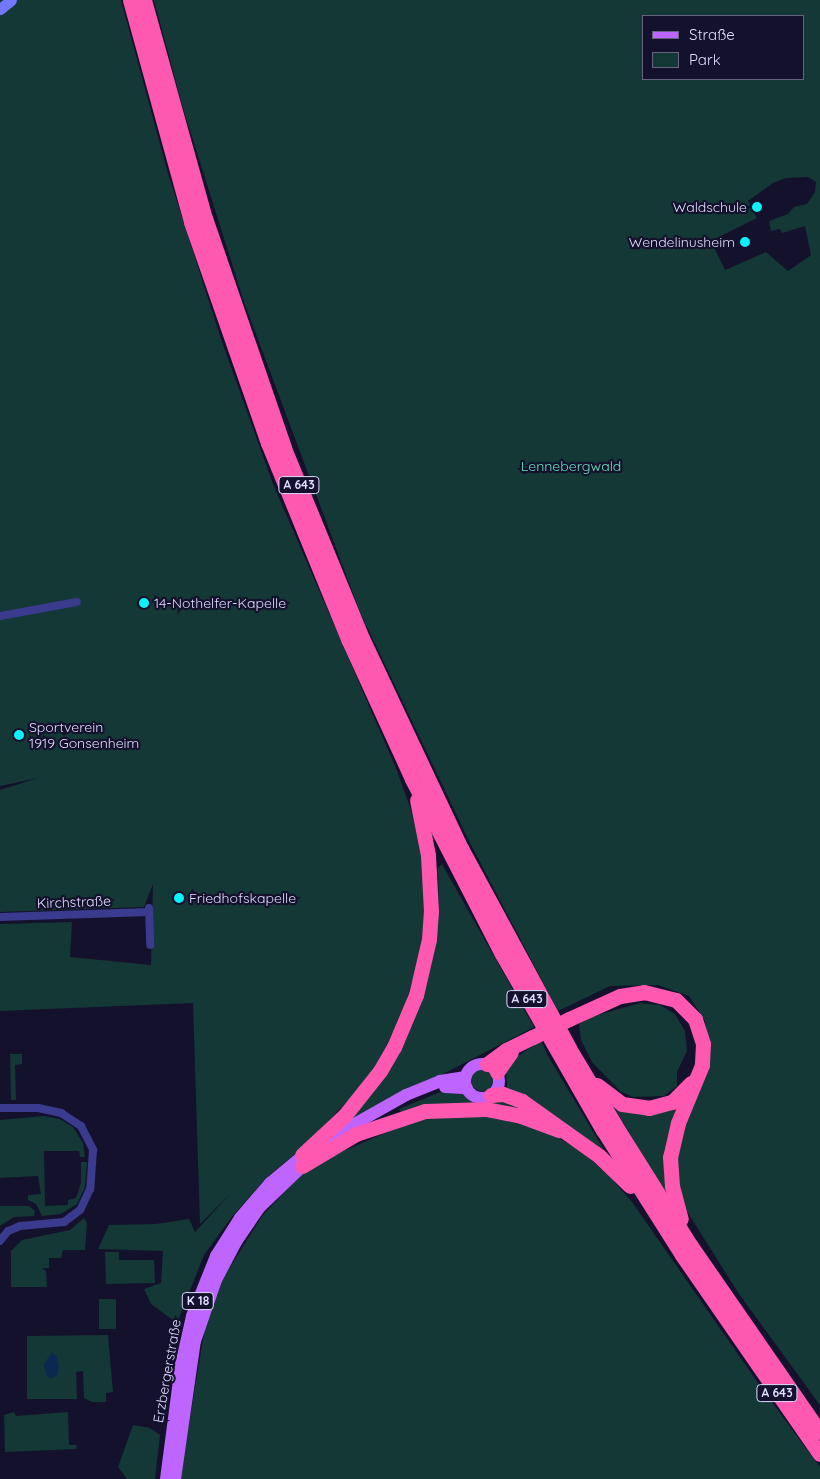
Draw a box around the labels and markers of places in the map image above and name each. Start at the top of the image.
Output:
place label: Waldschule [673,199,747,215]
marker: Waldschule [751,201,763,213]
place label: Wendelinusheim [629,234,735,250]
marker: Wendelinusheim [739,236,751,248]
place label: 14-Nothelfer-Kapelle [154,595,286,611]
marker: 14-Nothelfer-Kapelle [138,597,150,609]
place label: Sportverein 1919 Gonsenheim [29,719,139,752]
marker: Sportverein 1919 Gonsenheim [13,729,25,741]
place label: Friedhofskapelle [189,890,296,906]
marker: Friedhofskapelle [173,892,185,904]

